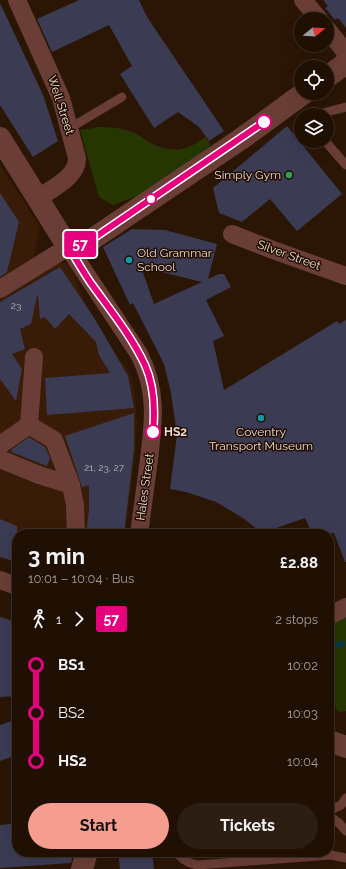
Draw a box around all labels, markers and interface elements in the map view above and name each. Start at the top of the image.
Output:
north arrow [294,12,334,52]
map controls [294,12,334,148]
button: locate [294,60,334,100]
street label: Well Street [45,74,77,136]
button: layers [294,108,334,148]
unlabelled marker [256,114,272,130]
place label: Simply Gym [214,168,281,182]
marker: Simply Gym [284,170,294,180]
unlabelled marker [145,193,157,205]
line badge: 57 [62,231,98,257]
text: 57 [72,236,88,252]
street label: Silver Street [255,237,323,273]
place label: Old Grammar School [137,246,213,274]
marker: Old Grammar School [124,255,134,265]
house number: 23 [11,300,21,311]
marker: Coventry Transport Museum [256,413,266,423]
marker: HS2 [145,424,161,440]
place label: HS2 [164,425,187,439]
place label: Coventry Transport Museum [209,425,313,453]
street label: Hales Street [133,452,157,522]
house number: 21, 23, 27 [84,462,125,473]
text: 3 min [28,543,85,569]
text: £2.88 [280,554,318,572]
text: 10:01 – 10:04 · Bus [28,571,134,586]
icon: walk [28,608,50,630]
icon: forward [68,608,90,630]
text: 57 [104,611,119,627]
text: 1 [56,612,62,627]
text: 2 stops [275,612,318,627]
text: BS1 [58,656,85,674]
text: 10:02 [287,658,318,673]
text: BS2 [58,704,85,722]
text: 10:03 [287,706,318,721]
text: HS2 [58,752,87,770]
text: 10:04 [287,754,318,769]
button: Start [28,803,169,849]
button: Tickets [177,803,318,849]

